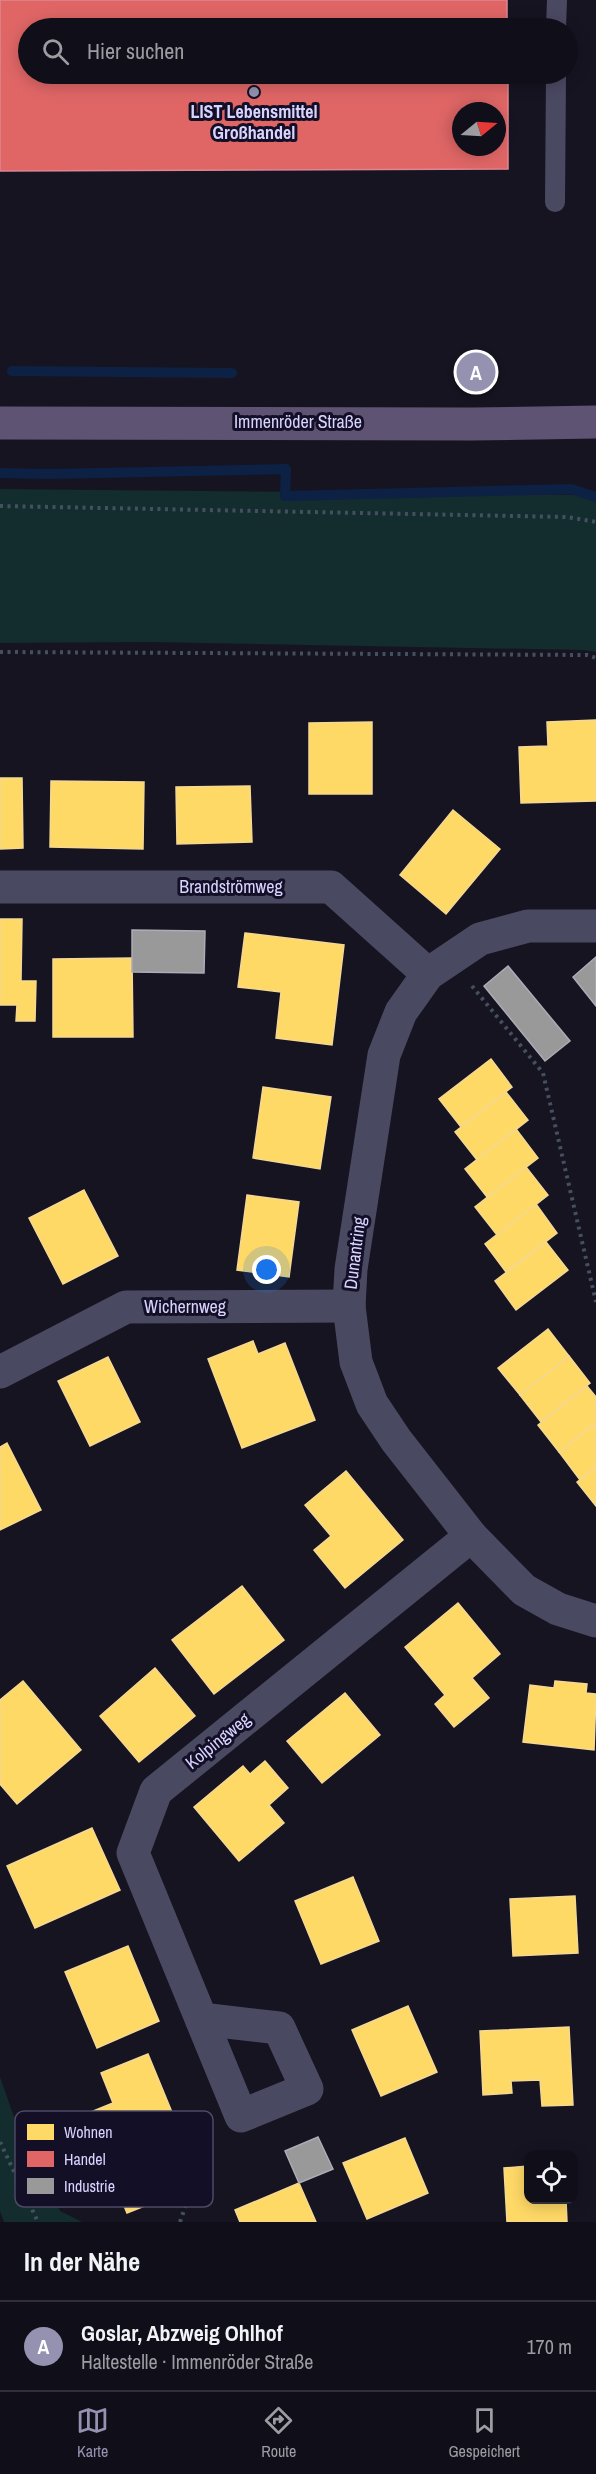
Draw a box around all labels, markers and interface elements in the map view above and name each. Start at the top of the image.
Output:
search box [18,18,578,84]
icon: search [39,35,72,68]
text: Hier suchen [87,36,184,66]
marker: LIST Lebensmittel Großhandel [247,85,261,99]
place label: LIST Lebensmittel Großhandel [190,99,318,145]
north arrow [452,102,506,156]
pin: A [456,350,496,394]
street label: Immenröder Straße [234,409,362,434]
street label: Brandströmweg [179,874,283,899]
street label: Dunantring [338,1214,371,1291]
your location [252,1255,281,1284]
street label: Wichernweg [144,1294,227,1319]
street label: Kolpingweg [180,1706,256,1775]
legend [15,2111,213,2207]
text: Wohnen [64,2121,113,2143]
text: Handel [64,2148,106,2170]
map controls [524,2150,578,2204]
button: locate [524,2150,578,2204]
text: Industrie [64,2175,115,2197]
text: In der Nähe [24,2244,140,2279]
text: Goslar, Abzweig Ohlhof [81,2318,283,2348]
text: A [38,2333,49,2360]
text: 170 m [526,2333,572,2360]
text: Haltestelle · Immenröder Straße [81,2348,313,2375]
tab: Karte [76,2404,109,2462]
tab: Route [261,2404,296,2462]
tab: Gespeichert [448,2404,520,2462]

